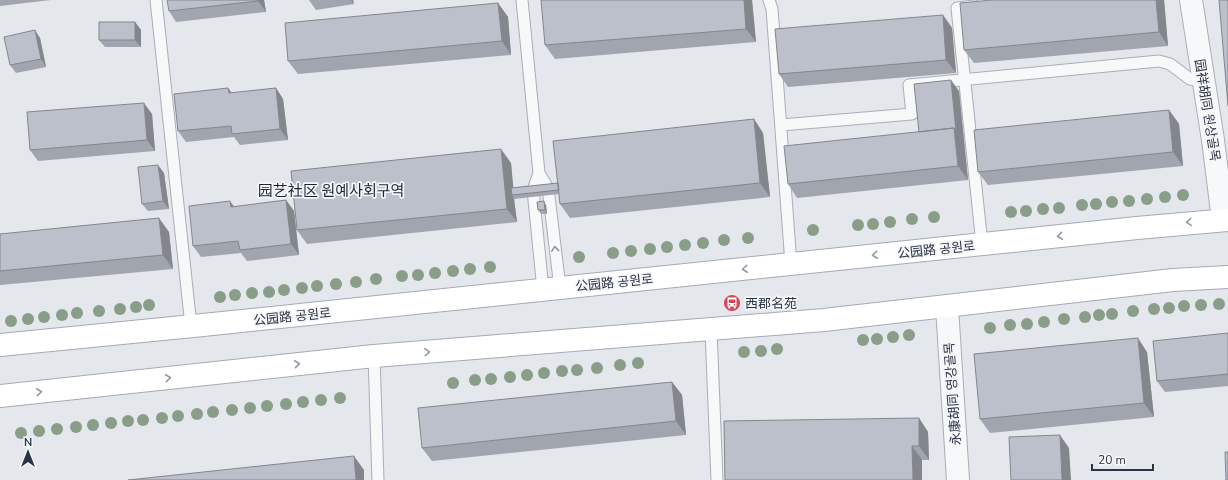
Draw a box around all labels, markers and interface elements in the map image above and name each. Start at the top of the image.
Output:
street label: 园祥胡同 원상골목 [1190,58,1224,163]
district label: 园艺社区 원예사회구역 [258,181,404,201]
one-way arrow [1186,218,1192,227]
one-way arrow [1057,231,1063,240]
street label: 公园路 공원로 [896,237,976,263]
one-way arrow [551,246,560,252]
one-way arrow [872,250,878,259]
one-way arrow [742,264,749,273]
street label: 公园路 공원로 [574,270,654,296]
bus stop icon: 西郡名苑 [722,293,742,313]
place label: 西郡名苑 [745,295,797,313]
street label: 公园路 공원로 [252,304,332,330]
street label: 永康胡同 영강골목 [940,342,966,446]
one-way arrow [424,348,430,357]
one-way arrow [294,360,300,369]
one-way arrow [165,374,171,383]
one-way arrow [36,387,42,396]
north arrow [8,432,48,472]
text: N [24,435,32,450]
scale bar [1092,446,1153,472]
text: 20 m [1098,452,1126,468]

